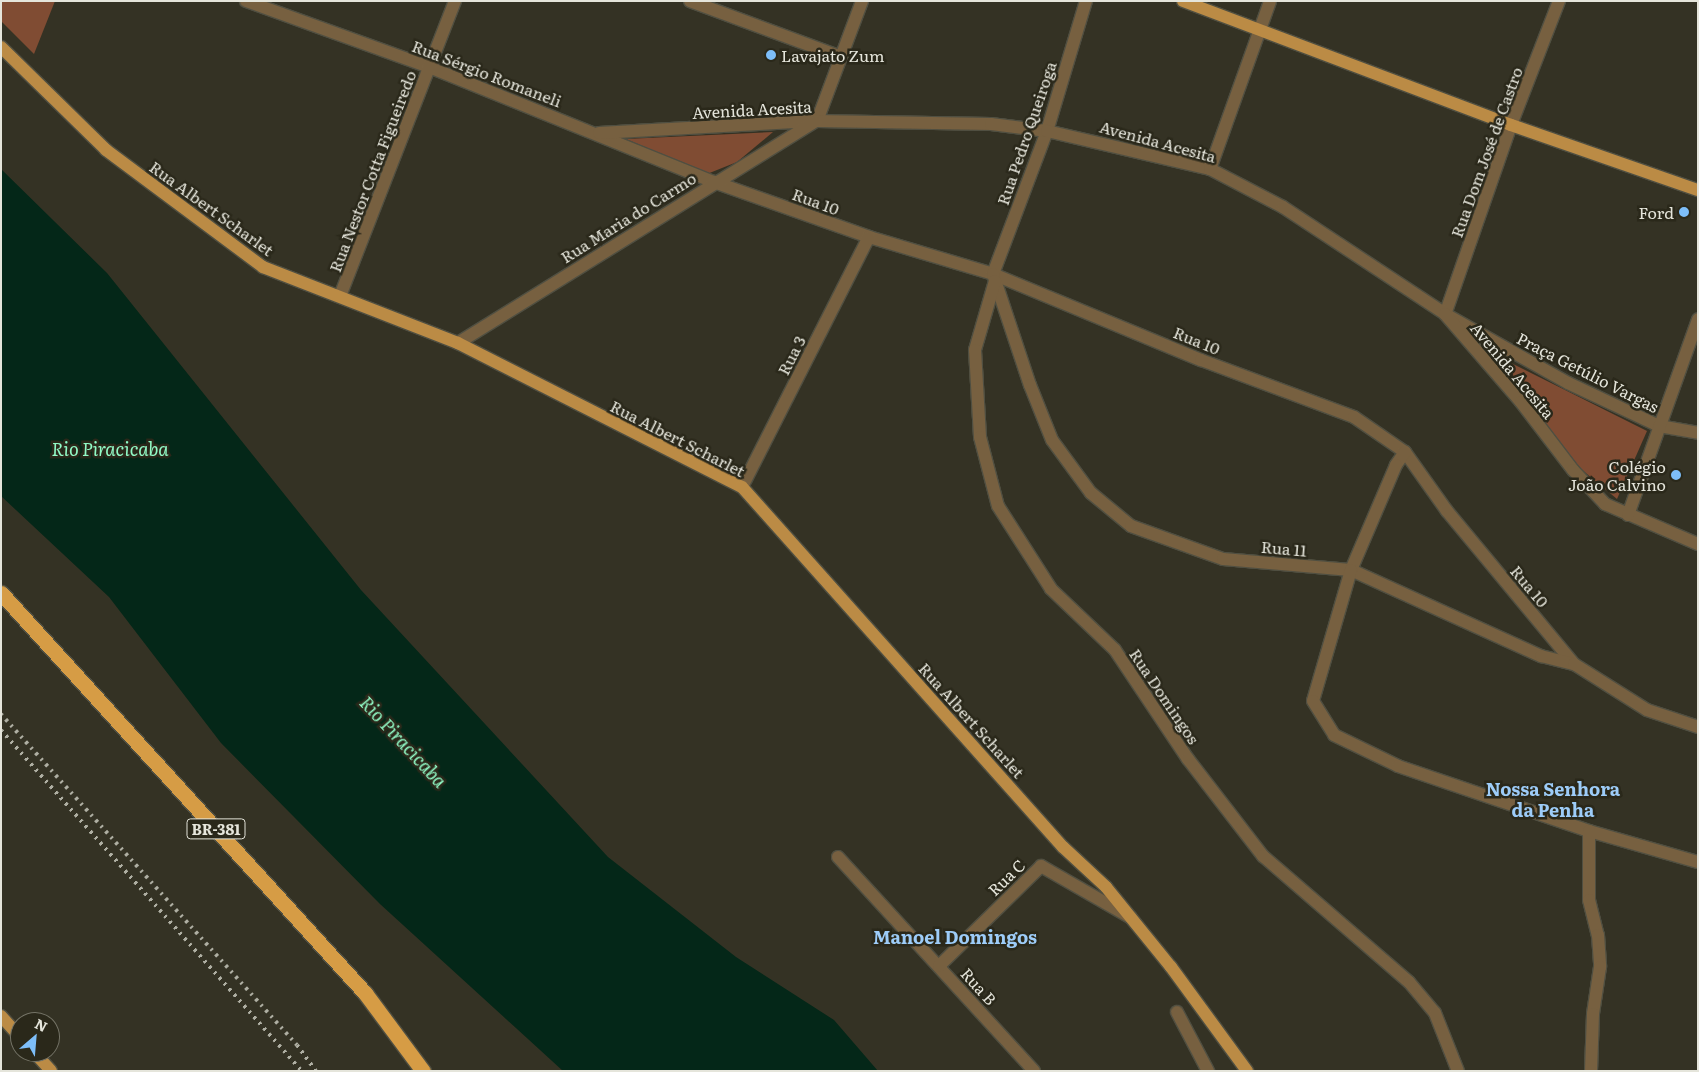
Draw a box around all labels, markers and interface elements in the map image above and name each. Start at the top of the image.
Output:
street label: Rua Sérgio Romaneli [410,36,564,110]
place label: Lavajato Zum [781,45,885,65]
marker: Lavajato Zum [765,49,777,61]
street label: Rua Pedro Queiroga [992,59,1060,207]
street label: Rua Dom José de Castro [1446,64,1526,240]
street label: Rua Nestor Cotta Figueiredo [325,68,419,274]
street label: Avenida Acesita [692,96,812,122]
street label: Avenida Acesita [1098,116,1218,166]
street label: Rua Albert Scharlet [146,157,278,259]
street label: Rua Maria do Carmo [557,168,699,266]
street label: Rua 10 [790,184,842,218]
place label: Ford [1638,202,1674,222]
marker: Ford [1678,206,1690,218]
street label: Avenida Acesita [1467,318,1559,422]
street label: Rua 10 [1171,322,1223,358]
street label: Praça Getúlio Vargas [1514,328,1662,416]
street label: Rua 3 [773,332,809,378]
street label: Rua Albert Scharlet [607,396,749,480]
water label: Rio Piracicaba [52,438,168,460]
place label: Colégio João Calvino [1568,456,1666,494]
marker: Colégio João Calvino [1670,469,1682,481]
street label: Rua 11 [1260,536,1308,560]
street label: Rua 10 [1507,561,1553,611]
street label: Rua Domingos [1126,645,1204,747]
street label: Rua Albert Scharlet [915,658,1029,782]
water label: Rio Piracicaba [355,692,451,792]
district label: Nossa Senhora da Penha [1486,779,1620,822]
road number: BR-381 [186,816,246,842]
street label: Rua C [983,855,1029,899]
district label: Manoel Domingos [873,926,1037,948]
street label: Rua B [957,963,1001,1009]
north arrow [10,1012,60,1062]
text: N [32,1013,51,1036]

